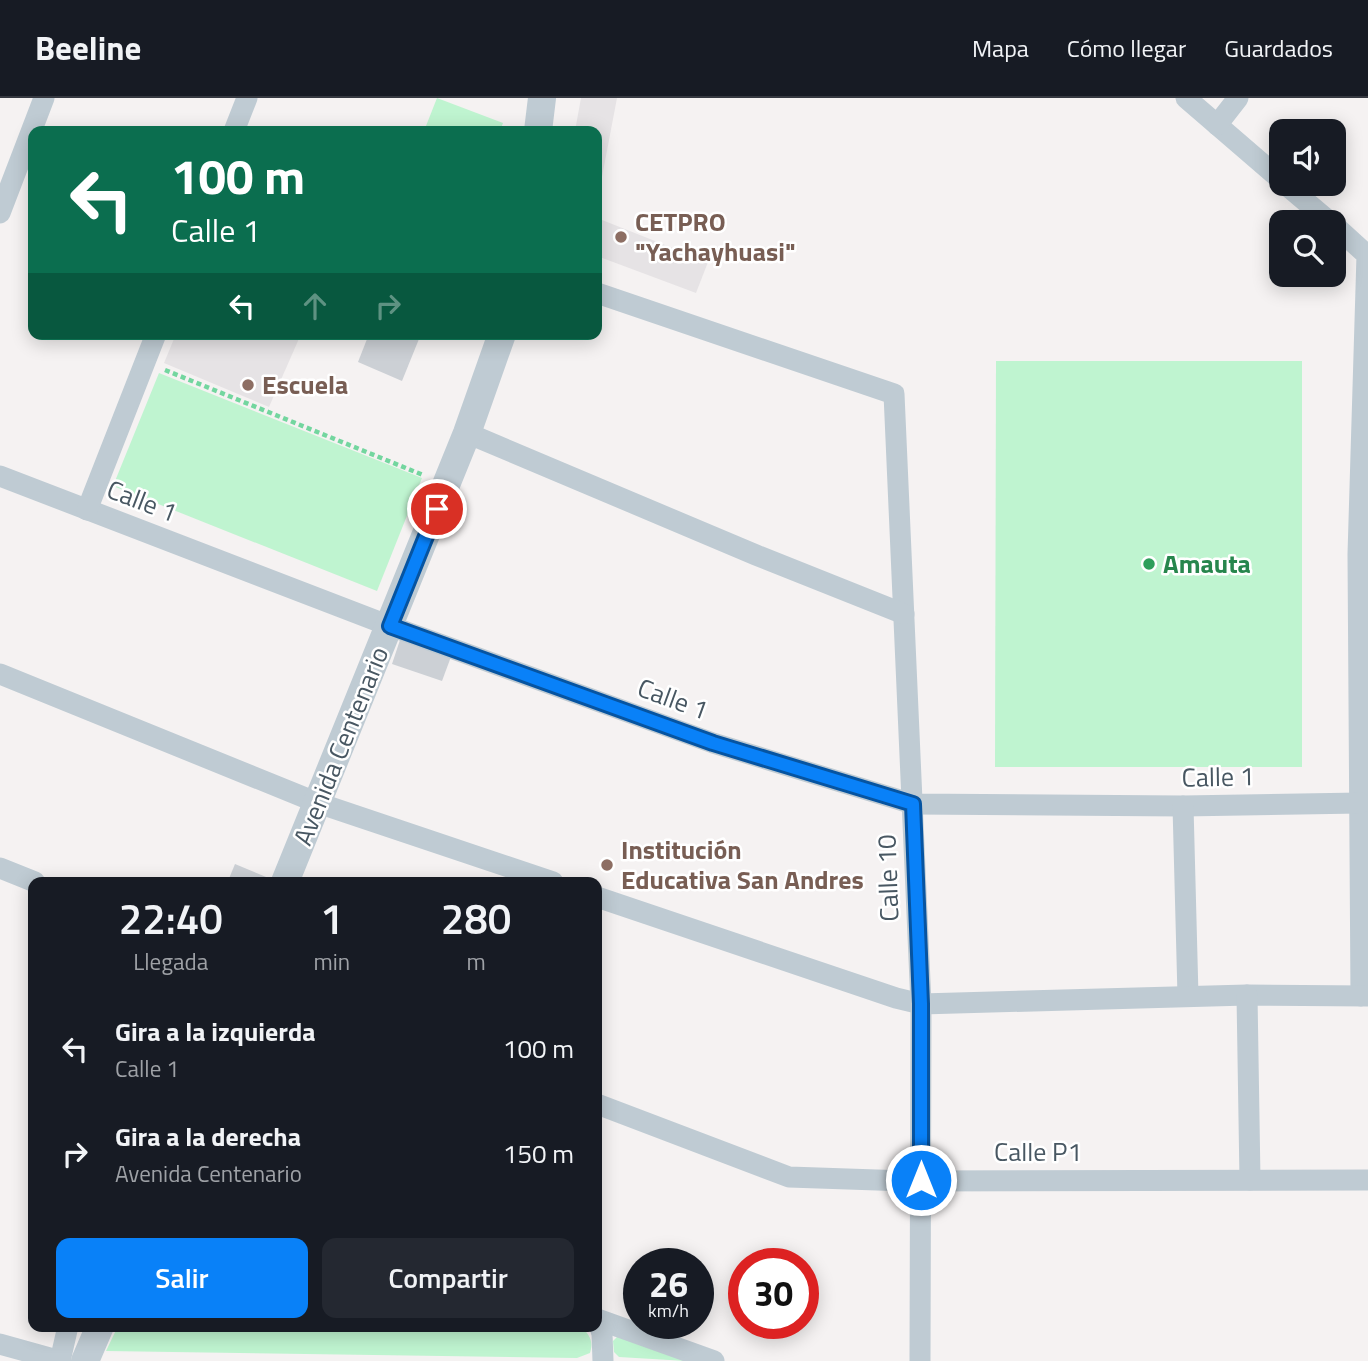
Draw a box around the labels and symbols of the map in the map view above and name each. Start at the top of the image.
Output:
place label: CETPRO "Yachayhuasi" [635,202,796,271]
marker: CETPRO "Yachayhuasi" [613,229,629,245]
place label: Escuela [262,365,348,404]
marker: Escuela [240,377,256,393]
street label: Calle 1 [101,469,183,532]
pin [407,479,467,539]
place label: Amauta [1163,544,1251,583]
marker: Amauta [1141,556,1157,572]
street label: Avenida Centenario [283,641,398,851]
street label: Calle 1 [632,668,714,729]
street label: Calle 1 [1181,756,1255,797]
place label: Institución Educativa San Andres [621,830,864,899]
street label: Calle 10 [866,834,909,922]
marker: Institución Educativa San Andres [599,857,615,873]
street label: Calle P1 [994,1132,1082,1171]
position arrow [884,1143,958,1217]
speed limit sign: 30 [728,1248,819,1339]

